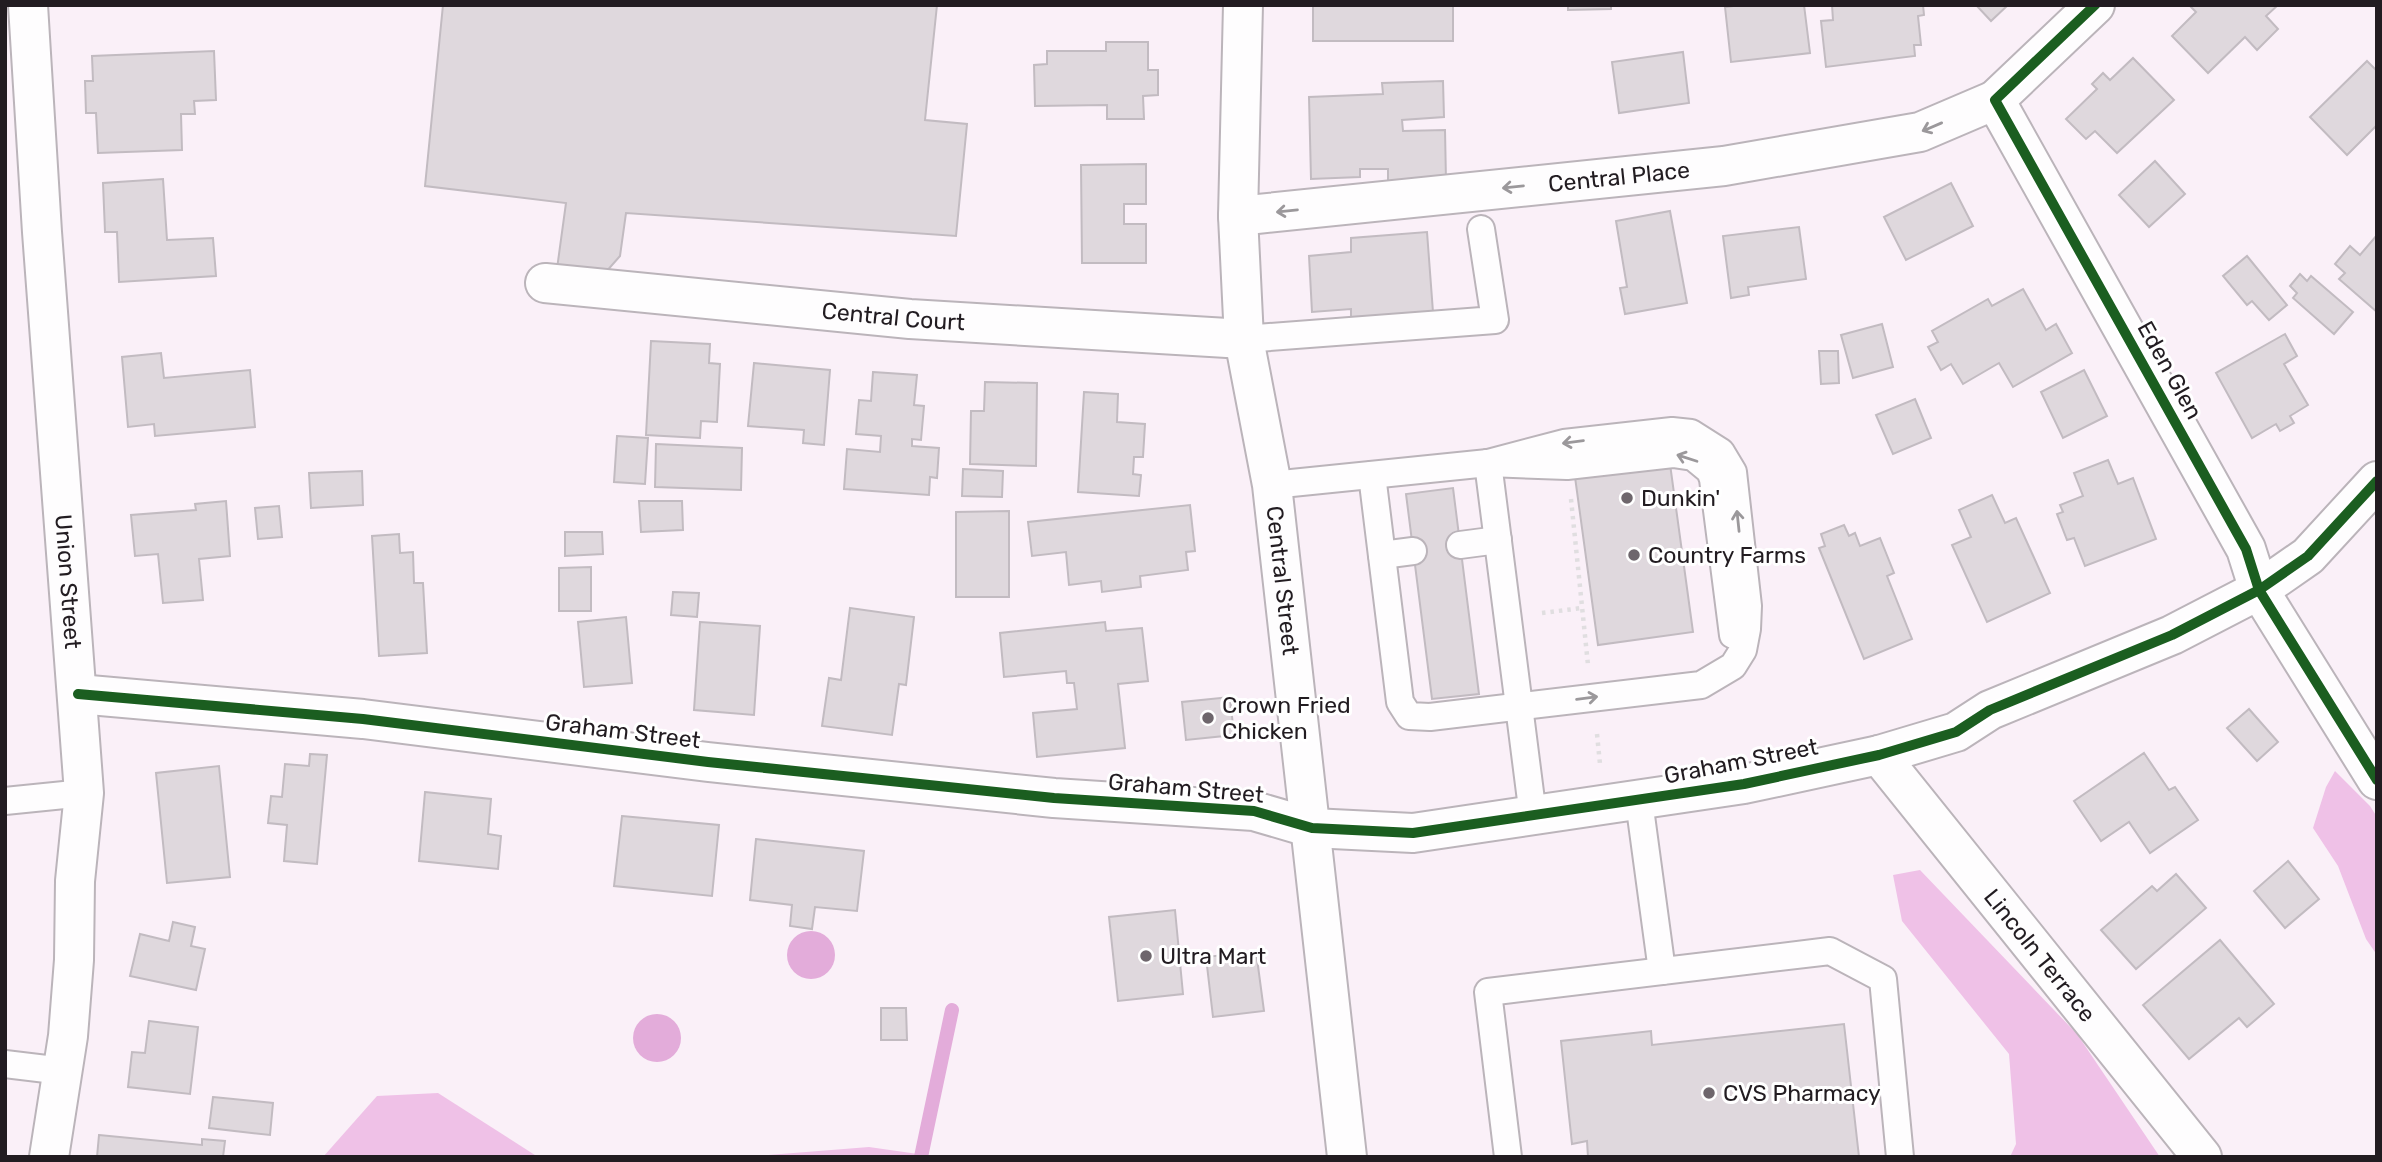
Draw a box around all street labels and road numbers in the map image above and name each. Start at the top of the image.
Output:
street label: Central Place [1547,156,1691,198]
street label: Central Court [820,296,966,336]
street label: Eden Glen [2132,316,2208,424]
street label: Central Street [1260,504,1305,657]
street label: Union Street [49,513,87,650]
street label: Graham Street [544,708,702,754]
street label: Graham Street [1662,732,1820,790]
street label: Graham Street [1107,767,1265,809]
street label: Lincoln Terrace [1978,883,2102,1027]

